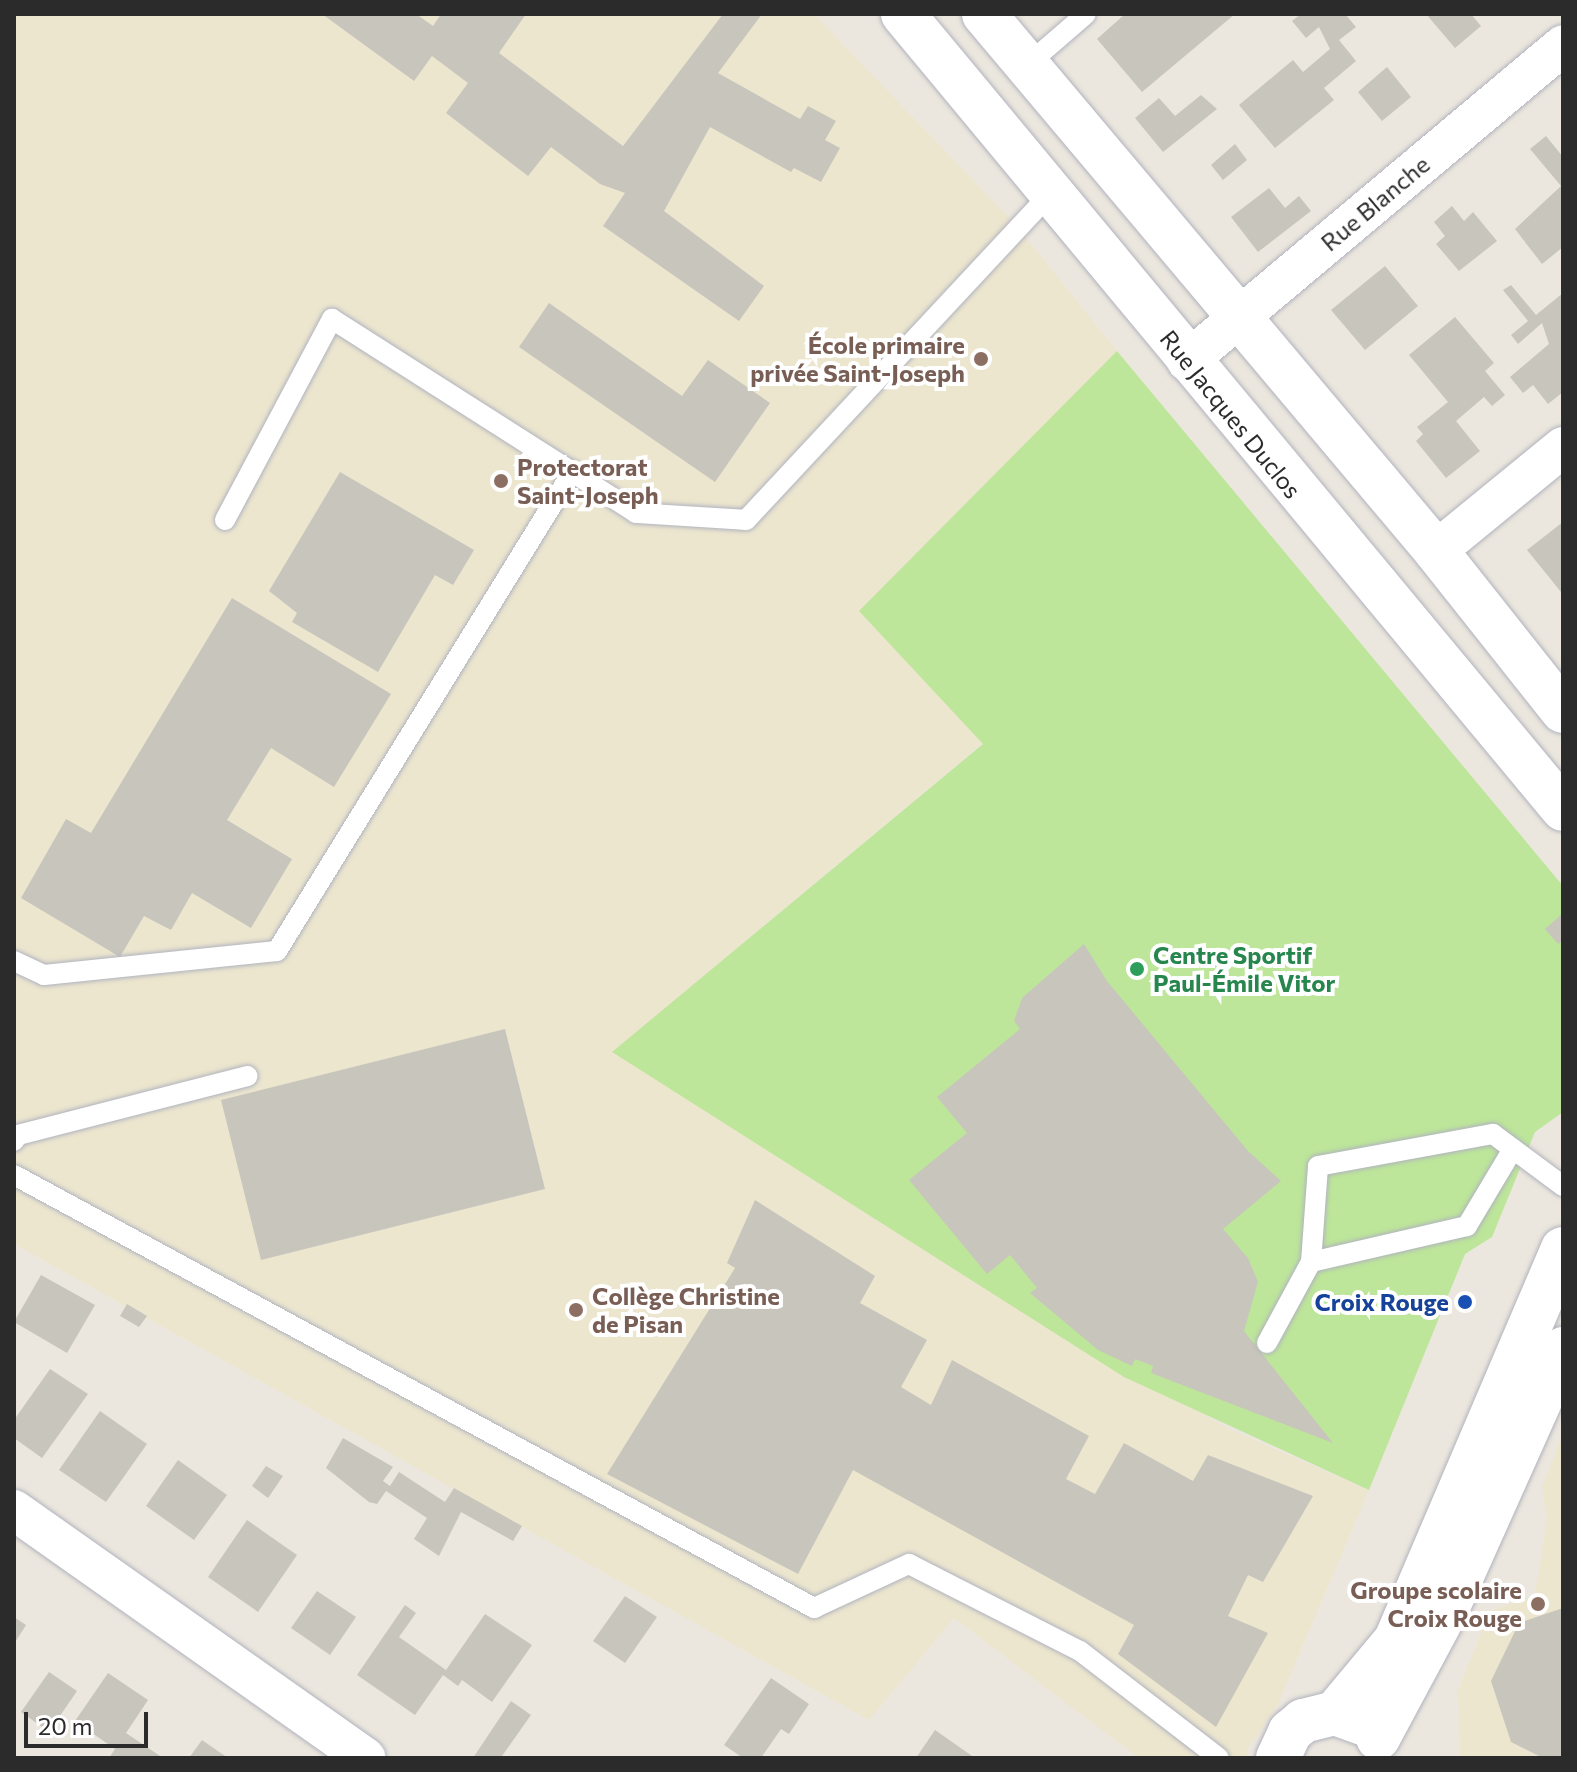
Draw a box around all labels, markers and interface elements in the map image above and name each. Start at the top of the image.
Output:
street label: Rue Blanche [1315,149,1435,257]
street label: Rue Jacques Duclos [1154,324,1308,504]
place label: École primaire privée Saint-Joseph [750,331,965,387]
marker: École primaire privée Saint-Joseph [972,350,990,368]
place label: Protectorat Saint-Joseph [517,453,659,509]
marker: Protectorat Saint-Joseph [492,472,510,490]
place label: Centre Sportif Paul-Émile Vitor [1153,941,1335,997]
marker: Centre Sportif Paul-Émile Vitor [1128,960,1146,978]
place label: Collège Christine de Pisan [592,1282,780,1338]
place label: Croix Rouge [1314,1288,1449,1316]
marker: Croix Rouge [1456,1293,1474,1311]
marker: Collège Christine de Pisan [567,1301,585,1319]
place label: Groupe scolaire Croix Rouge [1350,1576,1522,1632]
marker: Groupe scolaire Croix Rouge [1529,1595,1547,1613]
scale bar [28,1696,152,1746]
text: 20 m [38,1711,92,1740]

